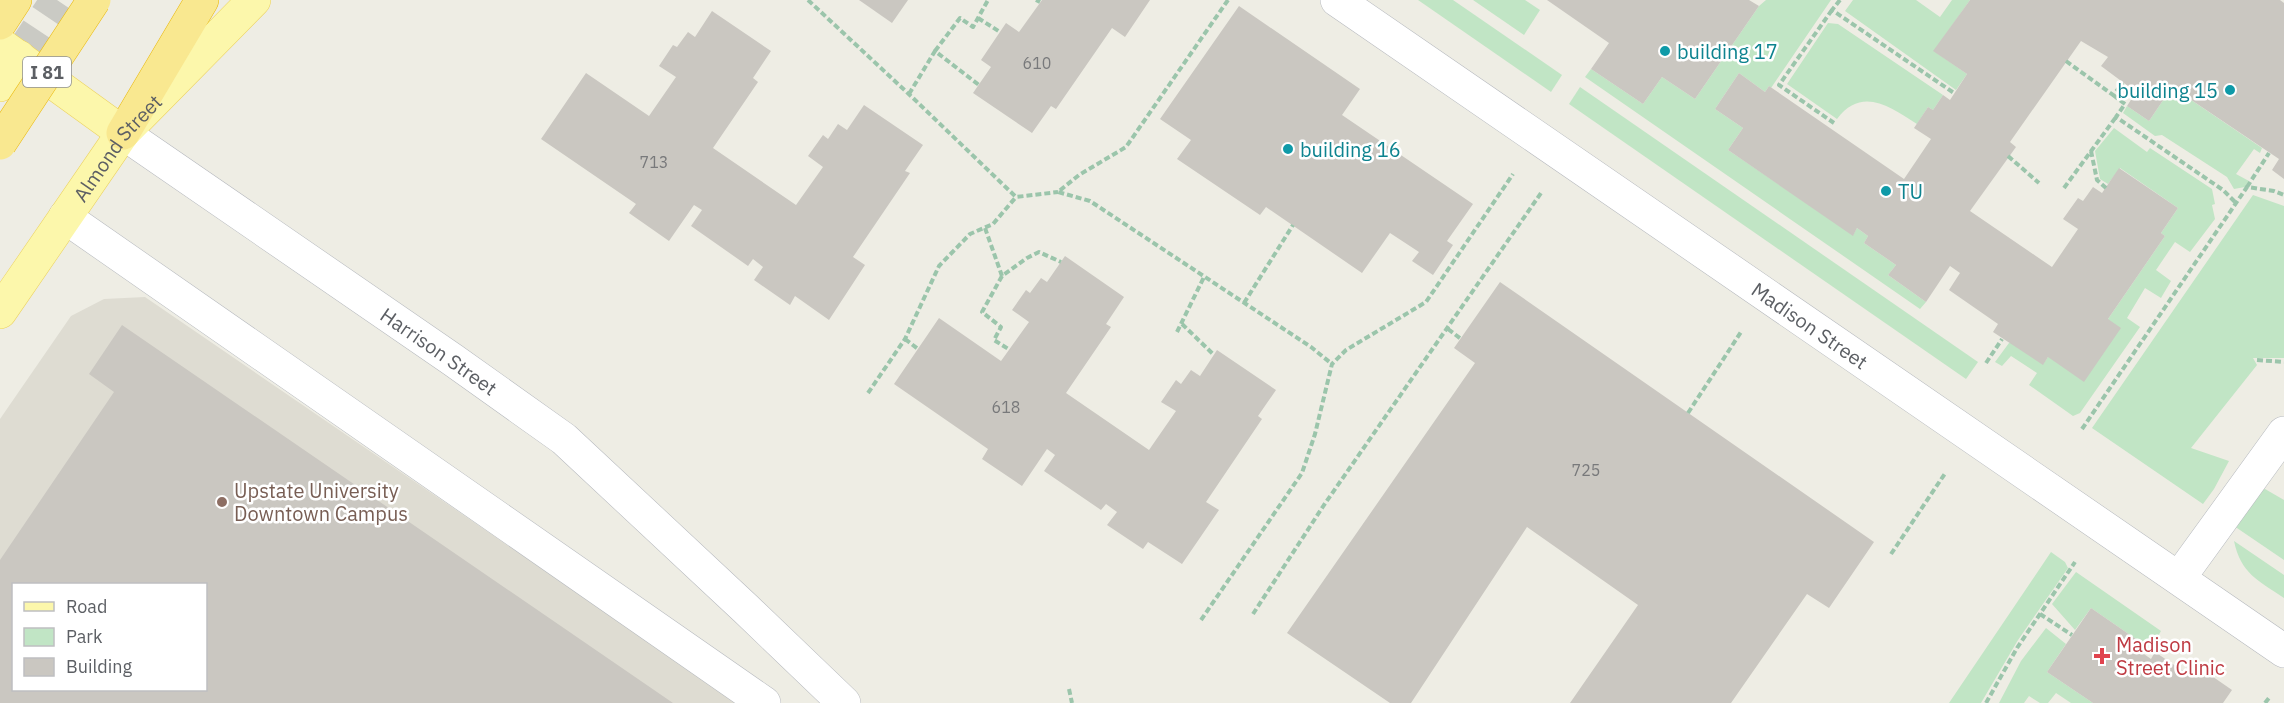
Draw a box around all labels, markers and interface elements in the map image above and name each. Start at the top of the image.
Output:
place label: building 17 [1677,38,1778,65]
marker: building 17 [1658,44,1672,58]
house number: 610 [1023,53,1051,73]
road number: I 81 [23,57,71,87]
place label: building 15 [2117,77,2218,104]
marker: building 15 [2223,83,2237,97]
street label: Almond Street [67,88,167,207]
place label: building 16 [1300,136,1401,163]
marker: building 16 [1281,142,1295,156]
house number: 713 [640,152,668,172]
place label: TU [1898,178,1923,205]
marker: TU [1879,184,1893,198]
street label: Madison Street [1747,276,1873,375]
street label: Harrison Street [376,301,503,401]
house number: 618 [992,397,1020,417]
house number: 725 [1572,460,1600,480]
place label: Upstate University Downtown Campus [234,477,408,527]
marker: Upstate University Downtown Campus [215,495,229,509]
legend [12,583,207,691]
text: Road [66,595,107,618]
text: Park [66,625,103,648]
place label: Madison Street Clinic [2116,631,2225,681]
marker: Madison Street Clinic [2093,647,2111,665]
text: Building [66,655,133,678]

